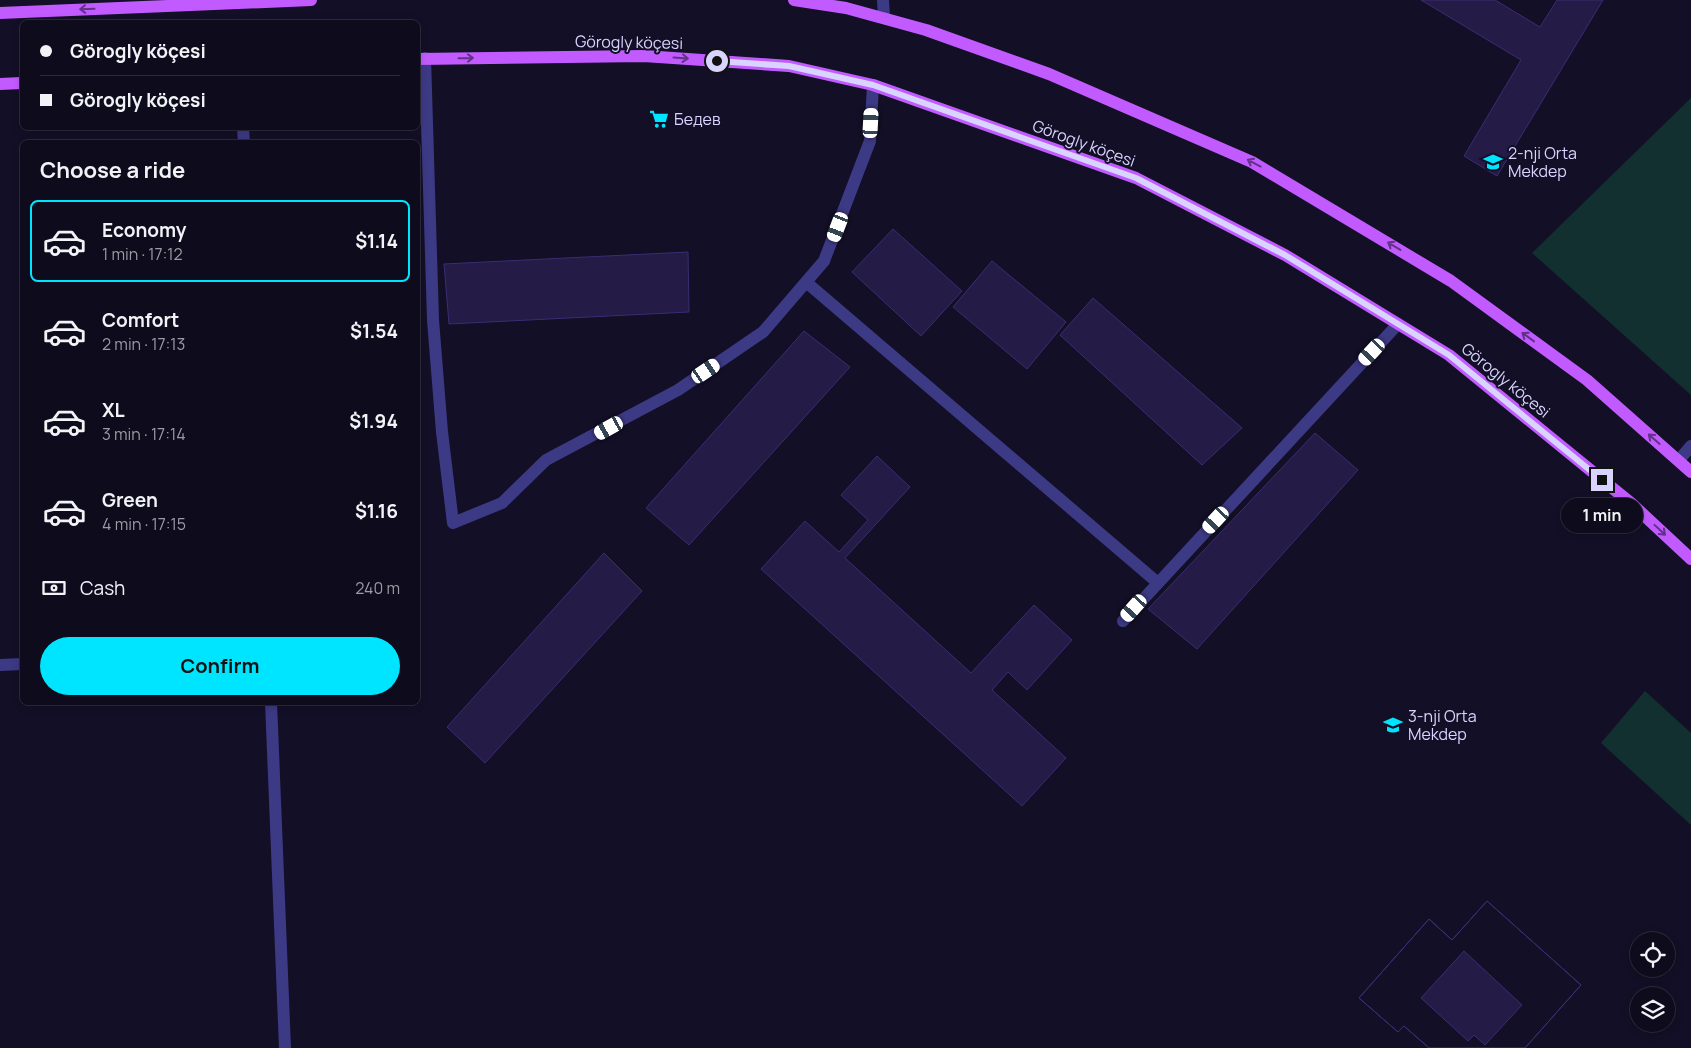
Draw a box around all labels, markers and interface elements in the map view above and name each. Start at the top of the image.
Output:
one-way arrow [79,5,95,14]
street label: Görogly köçesi [575,30,683,54]
text: Görogly köçesi [70,38,206,64]
route start [706,50,728,72]
one-way arrow [458,53,474,63]
one-way arrow [673,54,689,63]
text: Görogly köçesi [70,87,206,113]
supermarket icon: Бедев [648,108,670,130]
place label: Бедев [674,108,721,130]
car [862,108,879,138]
street label: Görogly köçesi [1029,114,1139,172]
place label: 2-nji Orta Mekdep [1508,142,1577,182]
school or university icon: 2-nji Orta Mekdep [1482,151,1504,173]
text: Choose a ride [40,155,185,185]
one-way arrow [1247,158,1262,168]
car [825,210,850,244]
text: Economy [102,217,186,243]
icon: car [42,219,87,264]
text: $1.14 [355,228,398,254]
one-way arrow [1387,241,1401,251]
text: 1 min · 17:12 [102,243,183,265]
text: Comfort [102,307,179,333]
icon: car [42,309,87,354]
text: $1.54 [350,318,398,344]
one-way arrow [1521,332,1535,342]
text: 2 min · 17:13 [102,333,185,355]
car [1356,336,1387,368]
street label: Görogly köçesi [1457,337,1555,423]
car [689,356,722,386]
text: XL [102,397,125,423]
icon: car [42,399,87,444]
text: $1.94 [349,408,398,434]
car [592,414,625,442]
text: 3 min · 17:14 [102,423,186,445]
one-way arrow [1648,434,1661,445]
route end [1591,469,1613,491]
text: Green [102,487,158,513]
icon: car [42,489,87,534]
text: $1.16 [355,498,398,524]
callout: 1 min [1561,498,1643,532]
car [1200,504,1231,536]
text: 1 min [1582,504,1622,526]
text: 4 min · 17:15 [102,513,186,535]
one-way arrow [1654,524,1667,536]
icon: cash [40,574,68,602]
text: Cash [80,575,125,601]
text: 240 m [355,577,400,599]
car [1118,592,1149,624]
button: Confirm [40,637,400,695]
place label: 3-nji Orta Mekdep [1408,705,1477,745]
school or university icon: 3-nji Orta Mekdep [1382,714,1404,736]
map controls [1630,932,1675,1032]
button: locate [1630,932,1675,977]
button: layers [1630,987,1675,1032]

